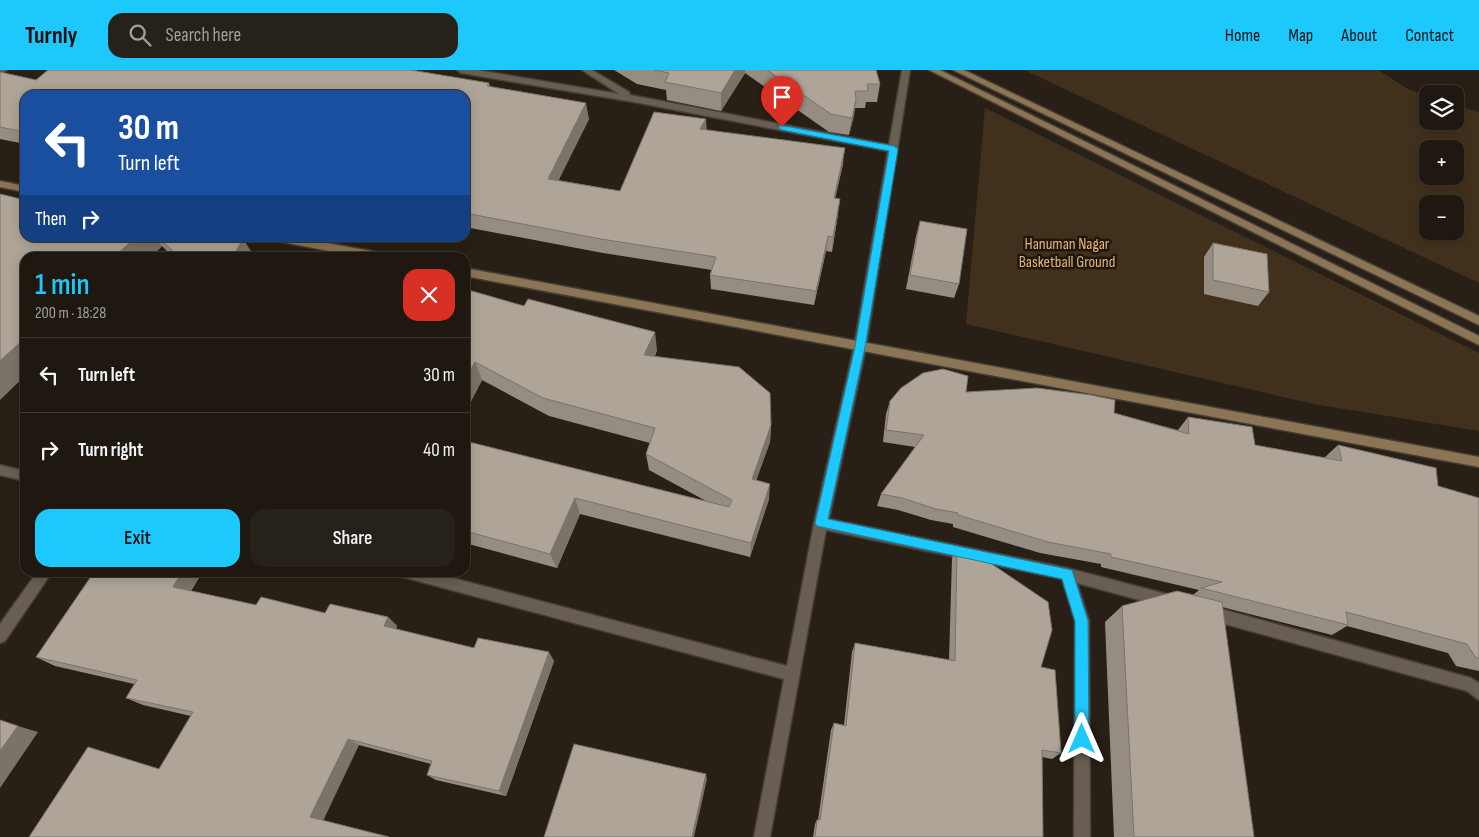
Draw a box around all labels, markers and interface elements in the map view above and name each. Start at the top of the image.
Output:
search box [108,13,458,58]
text: Turnly [25,21,78,50]
icon: search [126,21,154,49]
text: Search here [166,24,241,47]
text: Home [1225,25,1260,46]
text: Map [1288,25,1313,46]
text: About [1341,25,1377,46]
text: Contact [1405,25,1454,46]
pin [761,76,803,127]
icon: arrive [768,83,796,111]
map controls [1419,85,1464,240]
button: layers [1419,85,1464,130]
text: 30 m [118,107,179,150]
icon: left [35,110,100,175]
button: + [1419,140,1464,185]
text: Turn left [118,150,180,177]
button: − [1419,195,1464,240]
icon: right [76,205,104,233]
text: Then [35,208,66,231]
park label: Hanuman Nagar Basketball Ground [1019,235,1115,272]
text: 1 min [35,267,90,303]
button: close [403,269,455,321]
text: 200 m · 18:28 [35,304,106,323]
icon: left [35,361,63,389]
text: Turn left [78,364,135,387]
text: 30 m [423,364,455,387]
icon: right [35,436,63,464]
text: Turn right [78,439,143,462]
text: 40 m [423,439,455,462]
button: Exit [35,509,240,567]
button: Share [250,509,455,567]
position arrow [1055,712,1107,764]

